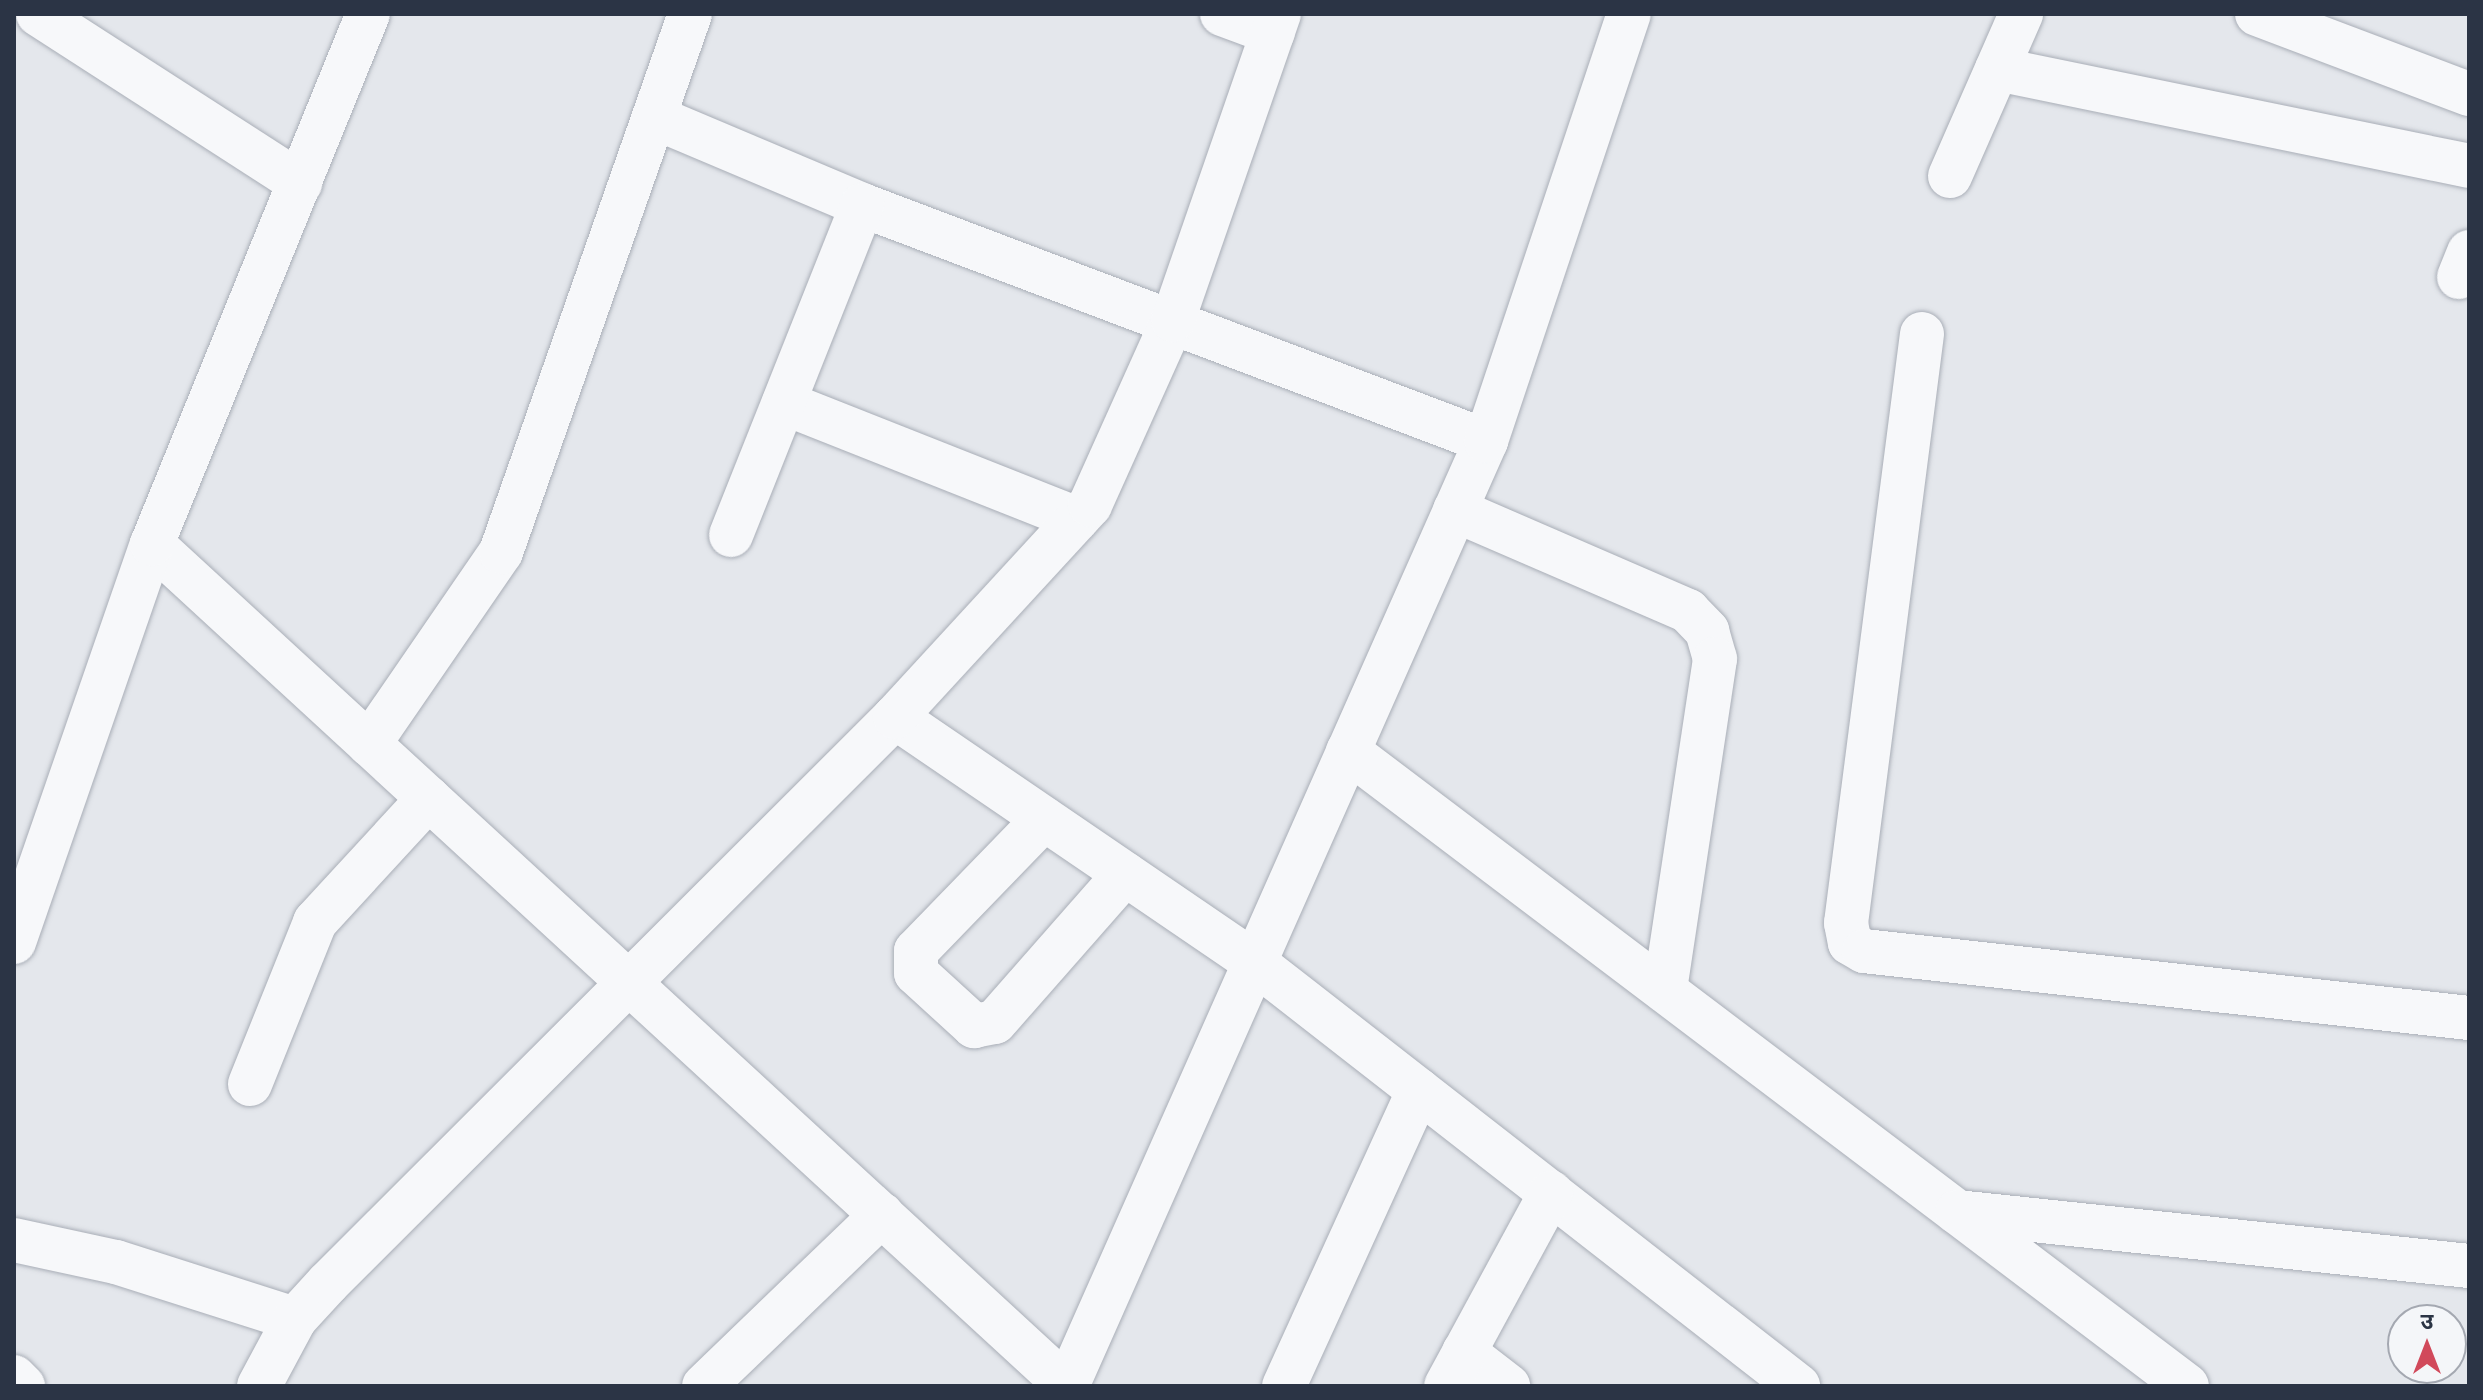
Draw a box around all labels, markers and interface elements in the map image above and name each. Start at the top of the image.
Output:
north arrow [2387,1304,2467,1384]
text: उ [2421,1308,2433,1335]

